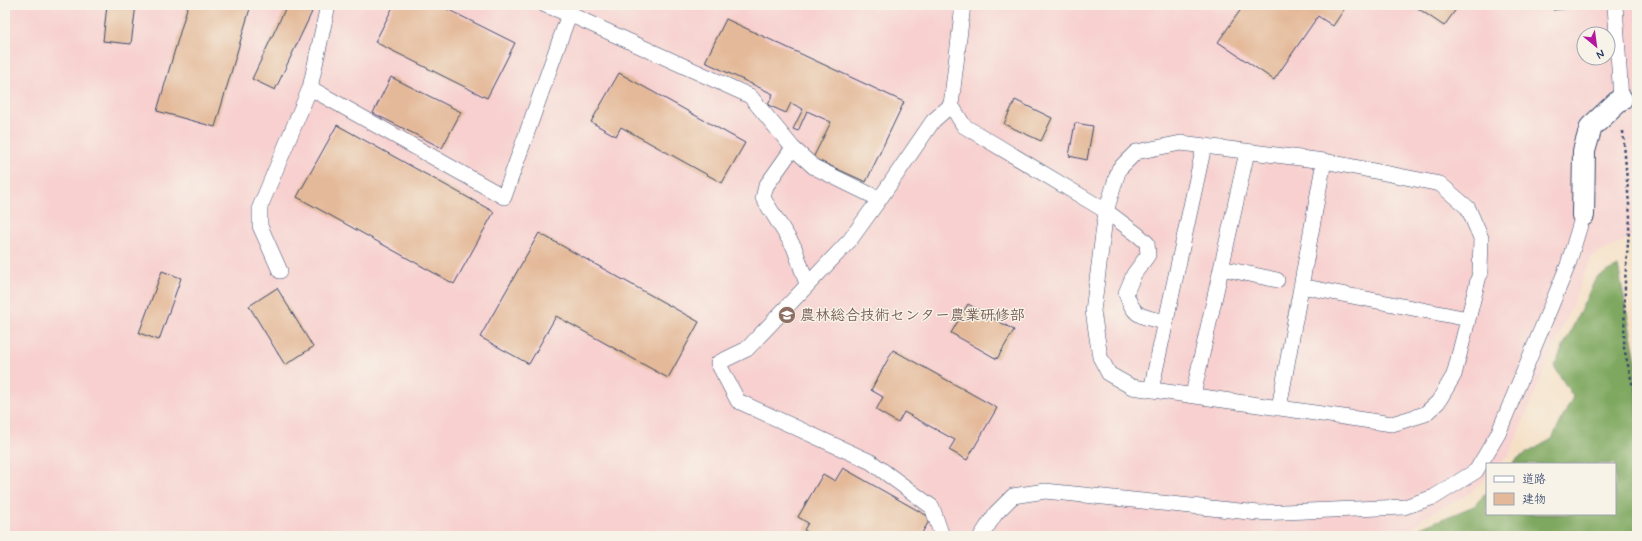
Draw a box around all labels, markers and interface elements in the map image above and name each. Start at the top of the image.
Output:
north arrow [1576,26,1616,66]
text: N [1594,46,1607,62]
school or university icon: 農林総合技術センター農業研修部 [777,305,797,325]
place label: 農林総合技術センター農業研修部 [800,306,1025,326]
legend [1486,463,1616,515]
text: 道路 [1522,472,1546,488]
text: 建物 [1522,492,1546,508]

